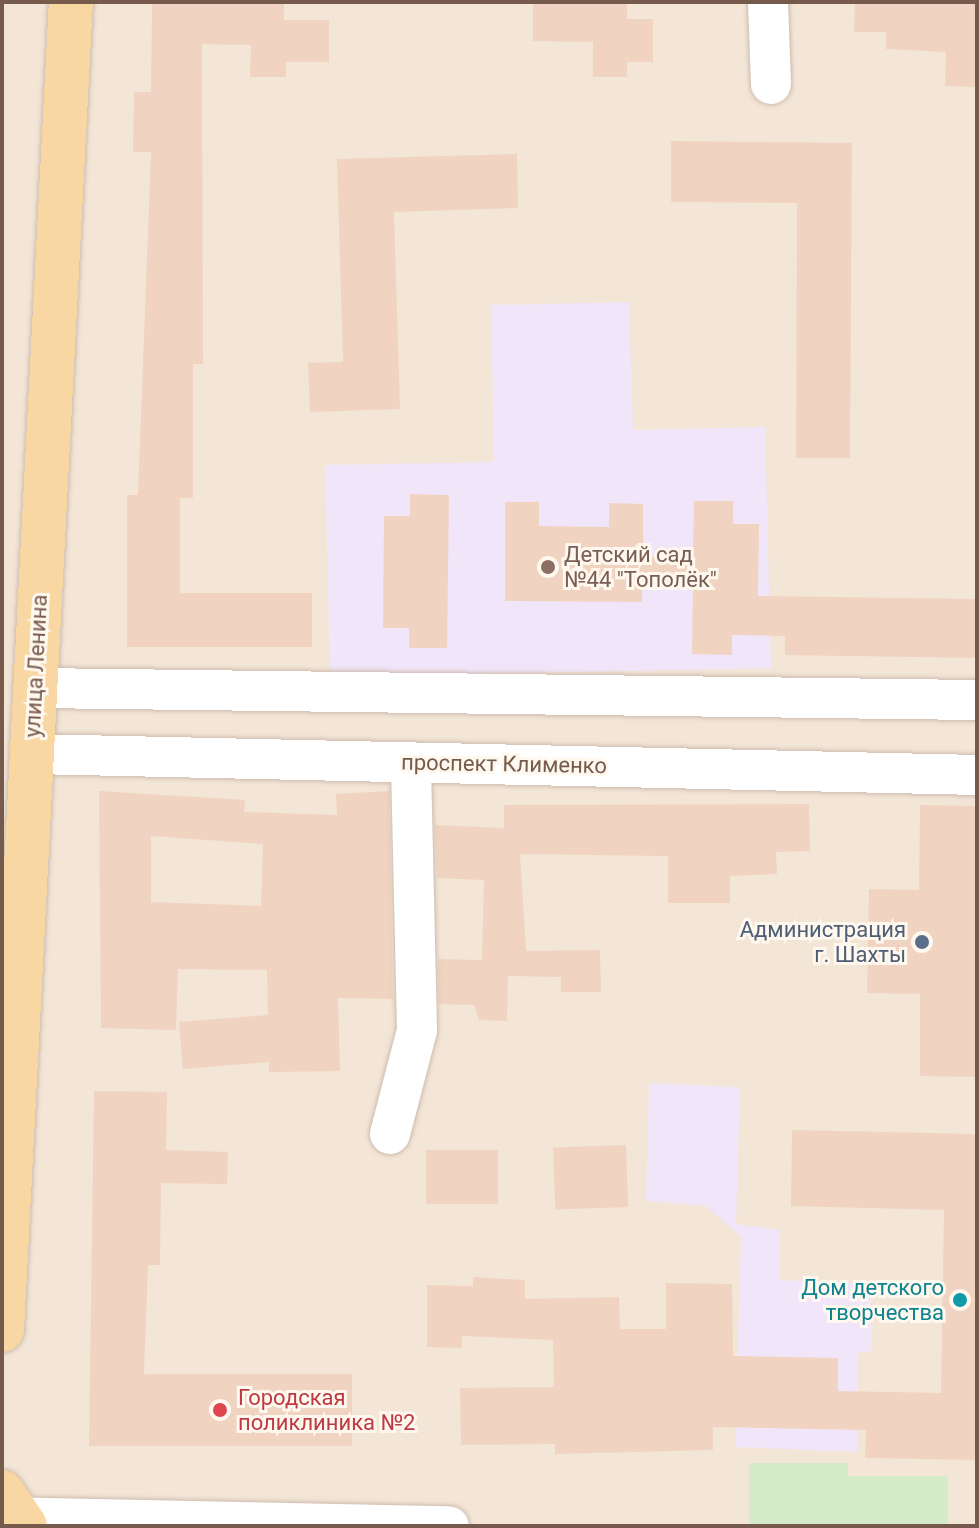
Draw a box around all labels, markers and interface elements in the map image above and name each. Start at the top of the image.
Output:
place label: Детский сад №44 "Тополёк" [564,541,717,592]
marker: Детский сад №44 "Тополёк" [539,558,557,576]
street label: улица Ленина [19,594,53,738]
street label: проспект Клименко [401,749,607,779]
place label: Администрация г. Шахты [740,916,906,968]
marker: Администрация г. Шахты [913,933,931,951]
place label: Дом детского творчества [801,1274,944,1326]
marker: Дом детского творчества [951,1291,969,1309]
place label: Городская поликлиника №2 [238,1384,415,1436]
marker: Городская поликлиника №2 [209,1399,231,1421]

